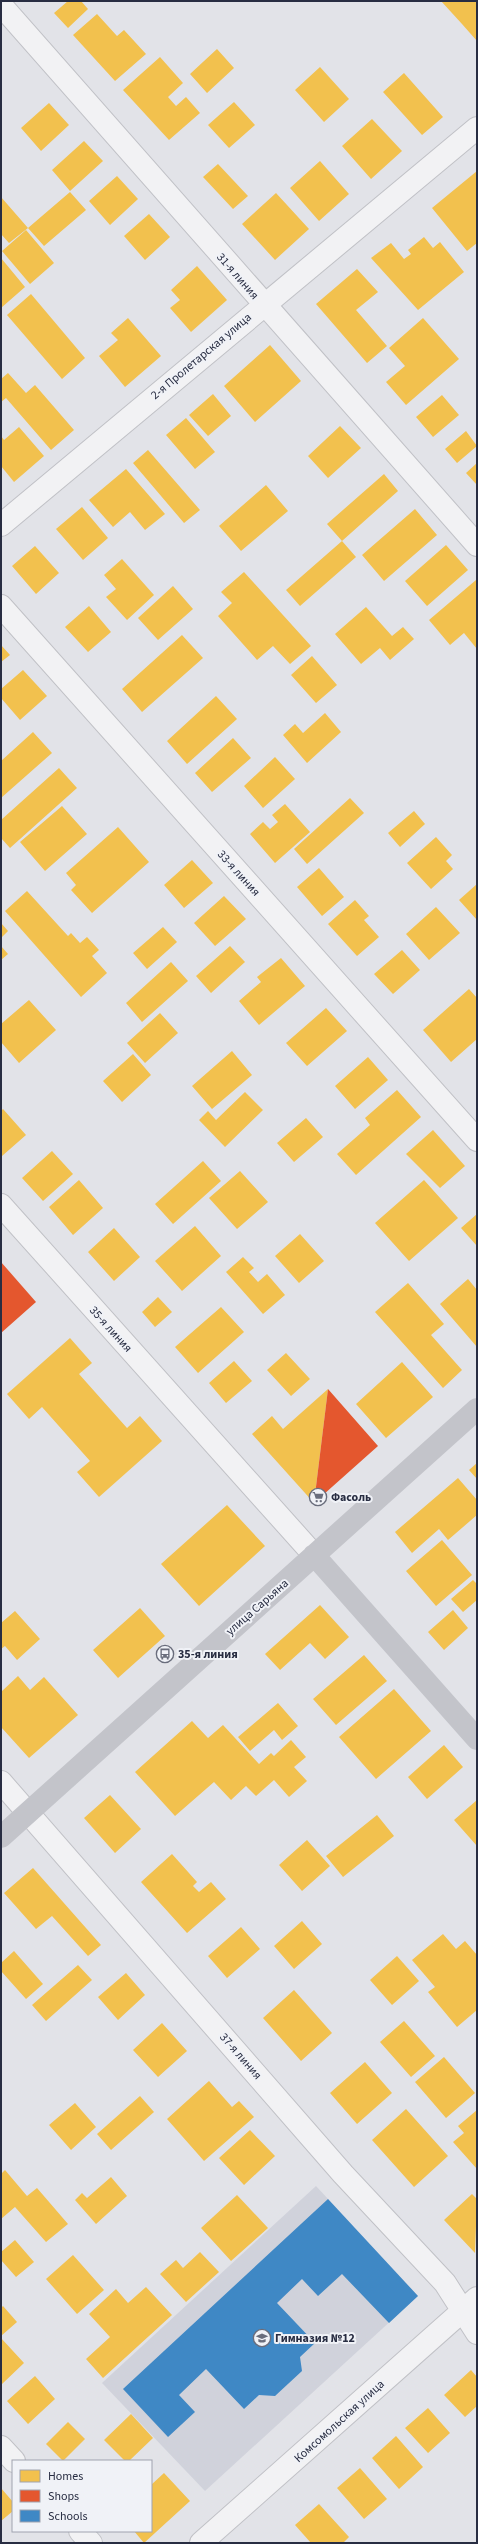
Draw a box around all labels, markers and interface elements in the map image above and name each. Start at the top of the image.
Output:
street label: 31-я линия [213,249,263,303]
street label: 2-я Пролетарская улица [147,309,255,404]
street label: 33-я линия [213,846,264,900]
street label: 35-я линия [85,1302,136,1356]
supermarket icon: Фасоль [308,1487,328,1507]
place label: Фасоль [331,1489,371,1506]
street label: улица Сарьяна [222,1575,292,1639]
bus stop icon: 35-я линия [155,1644,175,1664]
place label: 35-я линия [178,1646,238,1663]
street label: 37-я линия [216,2029,266,2083]
school or university icon: Гимназия №12 [252,2328,272,2348]
place label: Гимназия №12 [275,2330,355,2347]
street label: Комсомольская улица [290,2376,388,2467]
legend [12,2460,152,2532]
text: Homes [48,2468,83,2485]
text: Shops [48,2488,79,2505]
text: Schools [48,2508,88,2525]

